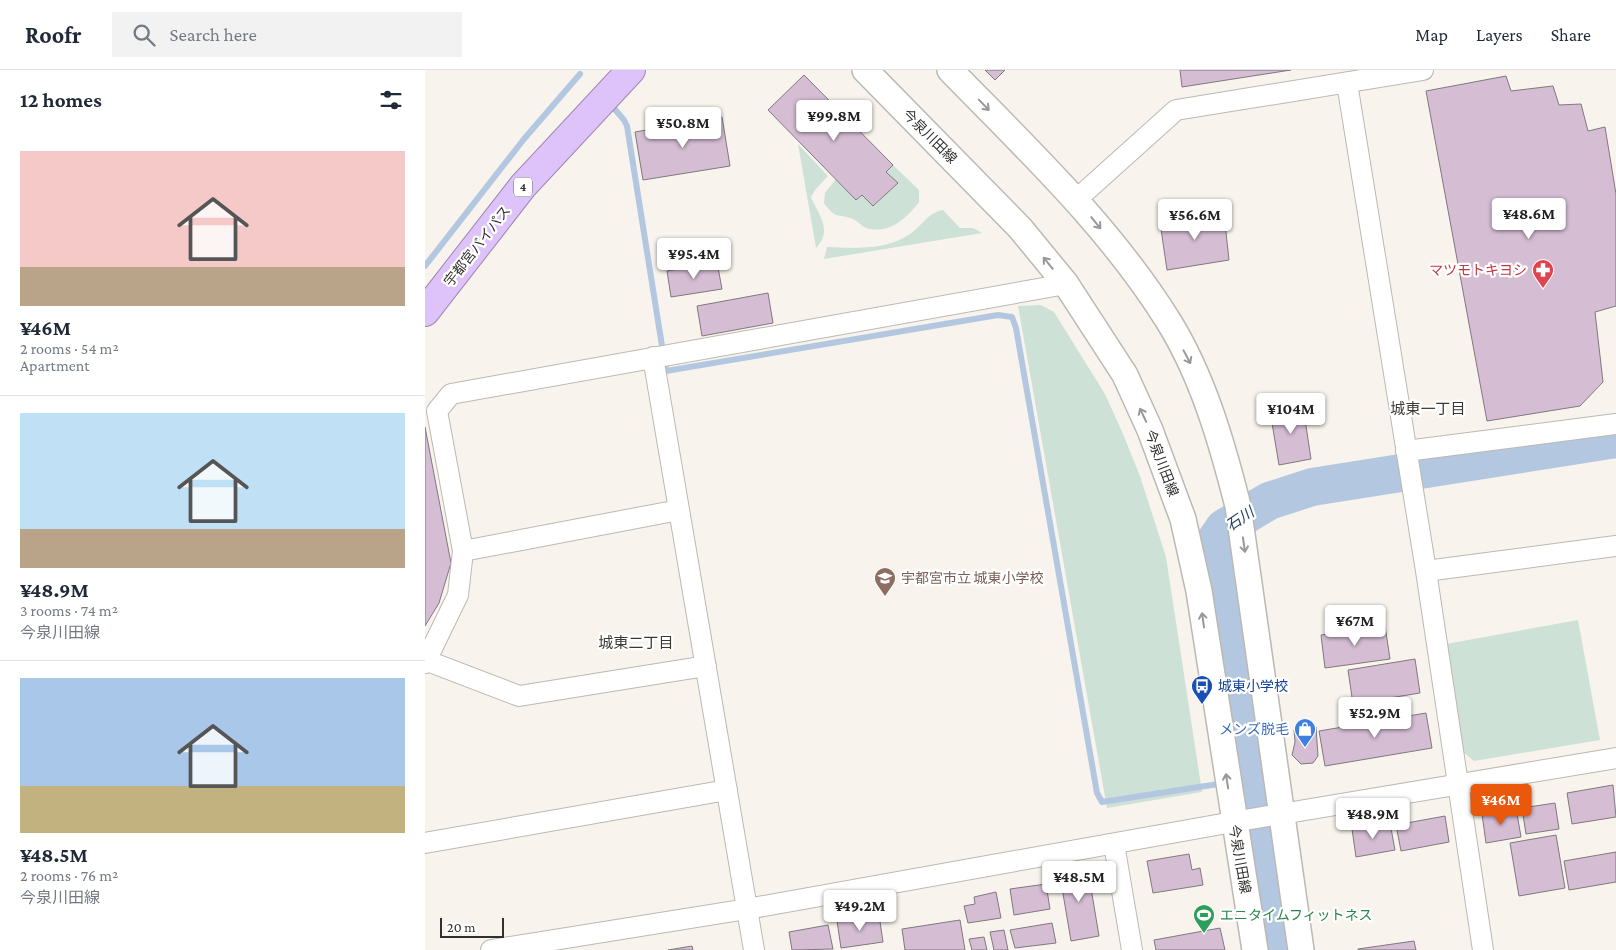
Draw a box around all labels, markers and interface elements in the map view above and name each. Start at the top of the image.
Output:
search box [112,12,462,57]
text: Roofr [25,21,82,48]
icon: search [130,21,158,49]
text: Search here [170,24,257,45]
text: Map [1415,25,1448,45]
text: Layers [1476,25,1523,45]
text: Share [1551,25,1591,45]
icon: filters [377,86,405,114]
text: 12 homes [20,88,102,112]
one-way arrow [978,99,990,111]
pin: ¥99.8M [793,100,875,142]
pin: ¥50.8M [642,106,724,149]
street label: 今泉川田線 [900,106,960,166]
text: ¥99.8M [807,107,861,124]
text: ¥50.8M [656,114,710,131]
road number: 4 [514,178,532,196]
icon: home [168,184,258,274]
pin: ¥56.6M [1154,198,1236,241]
pin: ¥48.6M [1488,198,1570,240]
street label: 宇都宮バイパス [441,203,513,289]
text: ¥48.6M [1503,205,1555,222]
text: ¥56.6M [1169,206,1221,223]
one-way arrow [1090,216,1101,229]
pin: ¥95.4M [653,238,735,280]
text: ¥95.4M [668,245,720,262]
one-way arrow [1043,256,1054,269]
pharmacy icon: マツモトキヨシ [1531,258,1555,289]
place label: マツモトキヨシ [1429,262,1527,278]
text: ¥46M [20,316,71,340]
text: 2 rooms · 54 m² [20,340,119,357]
one-way arrow [1182,349,1192,364]
text: Apartment [20,357,90,374]
pin: ¥104M [1256,392,1326,435]
text: ¥104M [1267,400,1315,417]
district label: 城東一丁目 [1390,401,1466,417]
one-way arrow [1137,408,1147,423]
street label: 今泉川田線 [1142,427,1182,499]
icon: home [168,446,258,536]
water label: 石川 [1223,503,1259,534]
one-way arrow [1239,537,1249,553]
school or university icon: 宇都宮市立 城東小学校 [873,566,897,597]
place label: 宇都宮市立 城東小学校 [901,570,1044,586]
text: ¥48.9M [20,578,89,602]
text: 3 rooms · 74 m² [20,602,118,619]
pin: ¥67M [1325,604,1385,647]
text: ¥67M [1336,612,1374,629]
one-way arrow [1198,613,1208,629]
text: 今泉川田線 [20,624,100,641]
district label: 城東二丁目 [598,635,674,651]
bus stop icon: 城東小学校 [1190,674,1214,705]
place label: 城東小学校 [1218,678,1288,694]
pin: ¥52.9M [1334,696,1416,739]
text: ¥52.9M [1349,704,1401,721]
icon: home [168,711,258,801]
shop icon: メンズ脱毛 [1293,717,1317,748]
place label: メンズ脱毛 [1219,721,1289,737]
one-way arrow [1222,773,1232,789]
pin: ¥46M [1471,784,1531,826]
text: ¥46M [1482,791,1520,808]
pin: ¥48.9M [1332,798,1414,840]
text: ¥48.9M [1347,805,1399,822]
street label: 今泉川田線 [1226,823,1254,895]
text: ¥48.5M [20,843,88,867]
pin: ¥48.5M [1038,860,1120,903]
text: 2 rooms · 76 m² [20,867,118,884]
text: ¥48.5M [1053,868,1105,885]
text: 今泉川田線 [20,889,100,906]
pin: ¥49.2M [819,890,901,932]
text: ¥49.2M [834,897,886,914]
sports icon: エニタイムフィットネス [1192,903,1216,934]
place label: エニタイムフィットネス [1220,907,1373,923]
scale bar [440,915,504,938]
text: 20 m [447,919,475,935]

